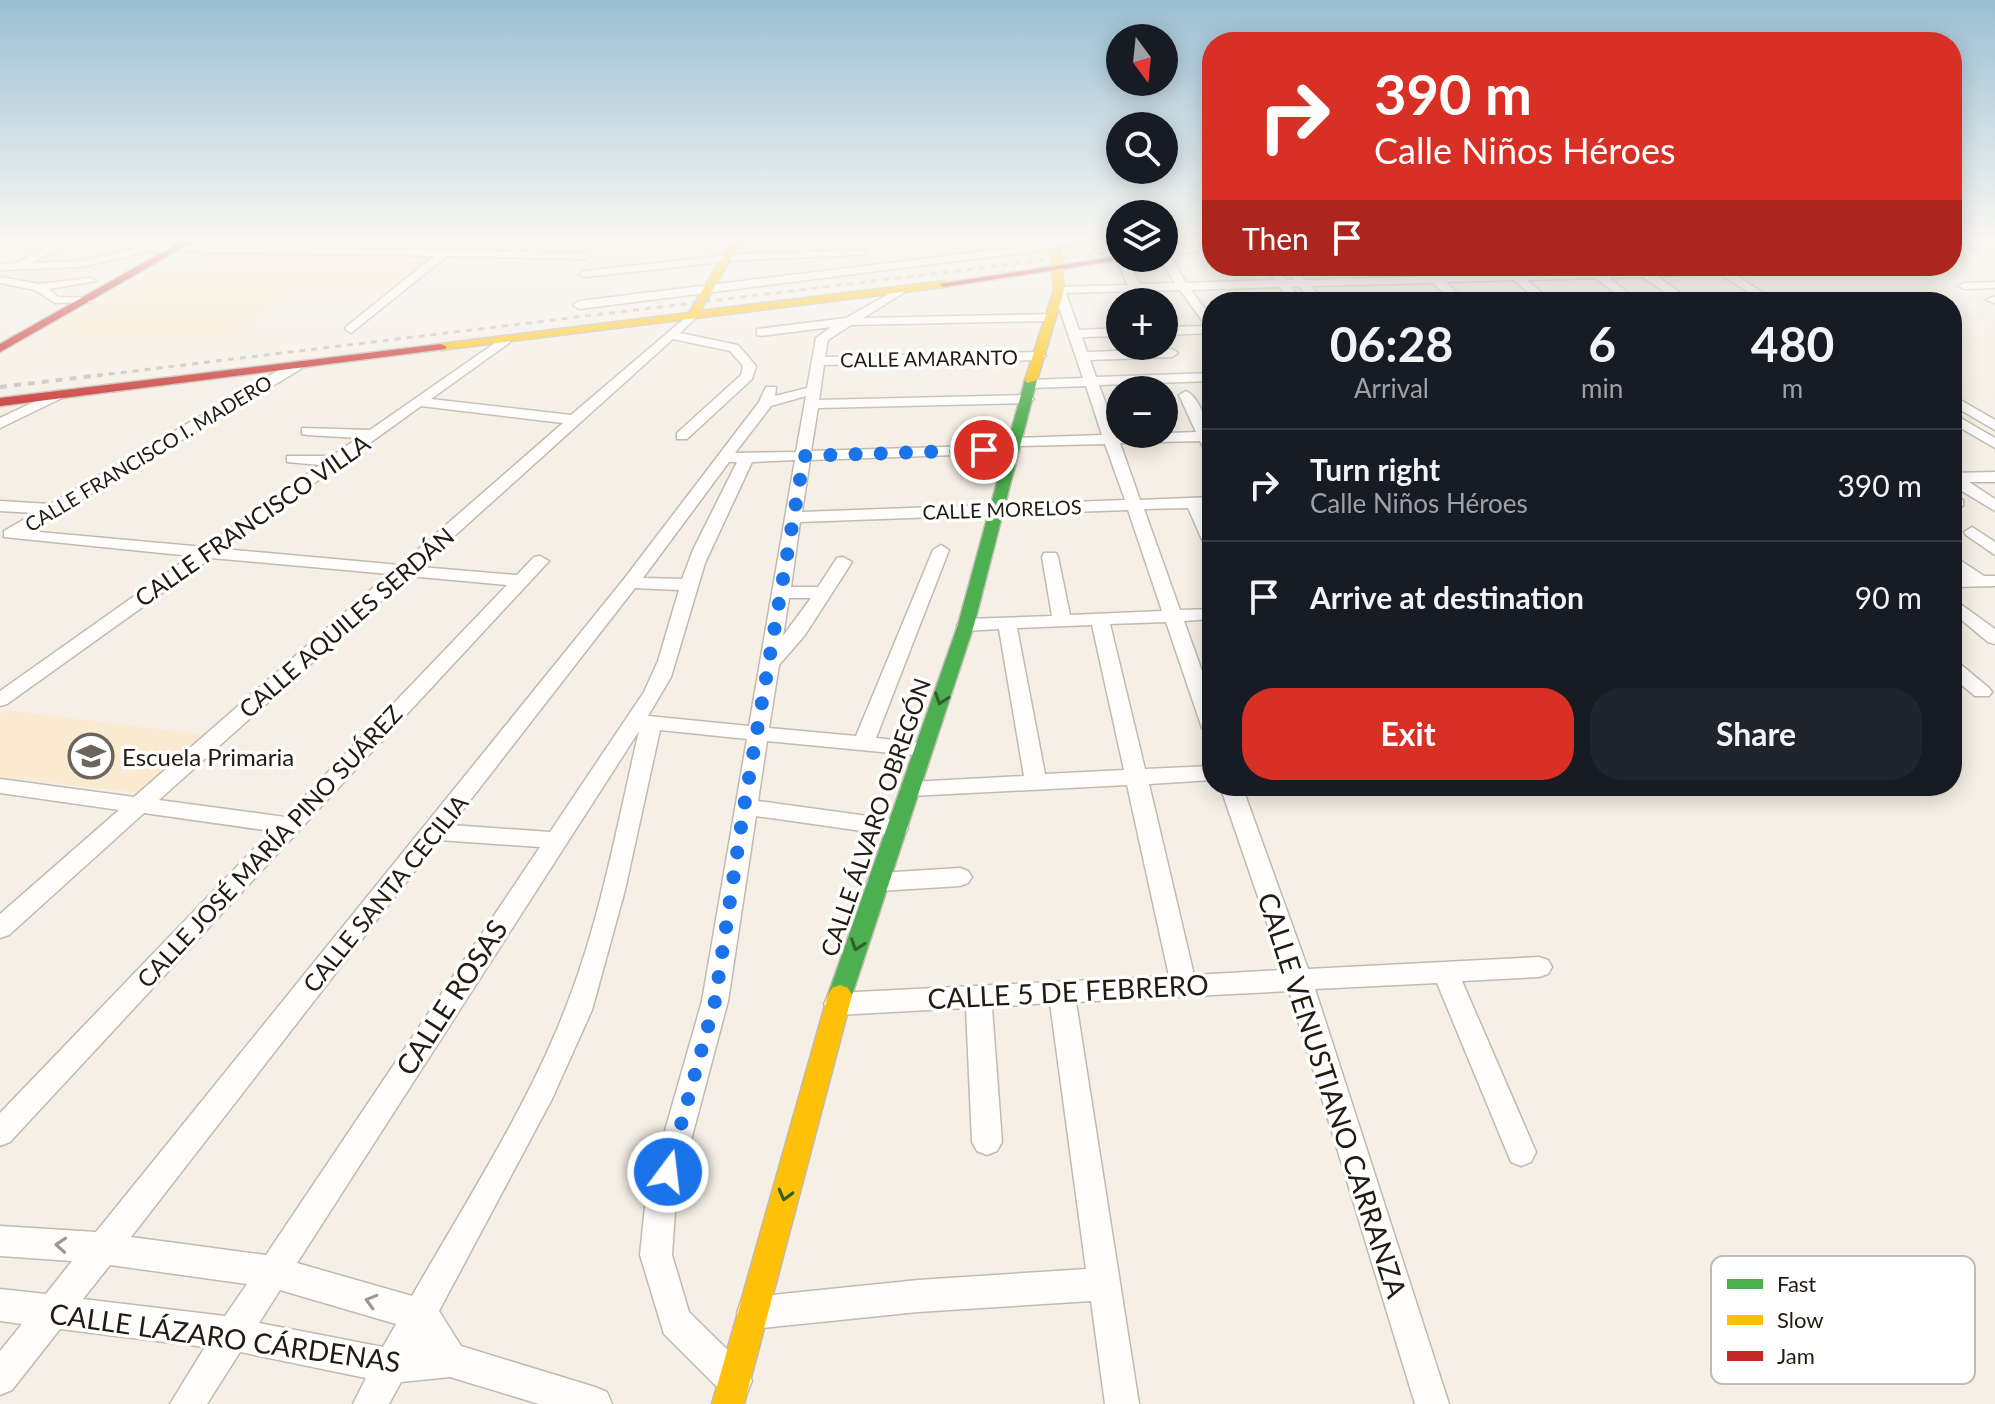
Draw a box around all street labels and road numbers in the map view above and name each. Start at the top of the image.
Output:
street label: CALLE AMARANTO [840,344,1018,372]
street label: CALLE FRANCISCO I. MADERO [20,370,276,536]
street label: CALLE FRANCISCO VILLA [129,427,376,612]
street label: CALLE MORELOS [922,494,1082,524]
street label: CALLE AQUILES SERDÁN [233,521,459,723]
street label: CALLE ÁLVARO OBREGÓN [814,674,936,960]
street label: CALLE JOSÉ MARÍA PINO SUÁREZ [130,699,408,993]
street label: CALLE SANTA CECILIA [296,788,474,998]
street label: CALLE VENUSTIANO CARRANZA [1251,888,1415,1302]
street label: CALLE ROSAS [388,913,514,1081]
street label: CALLE 5 DE FEBRERO [927,967,1209,1015]
street label: CALLE LÁZARO CÁRDENAS [47,1296,403,1378]

